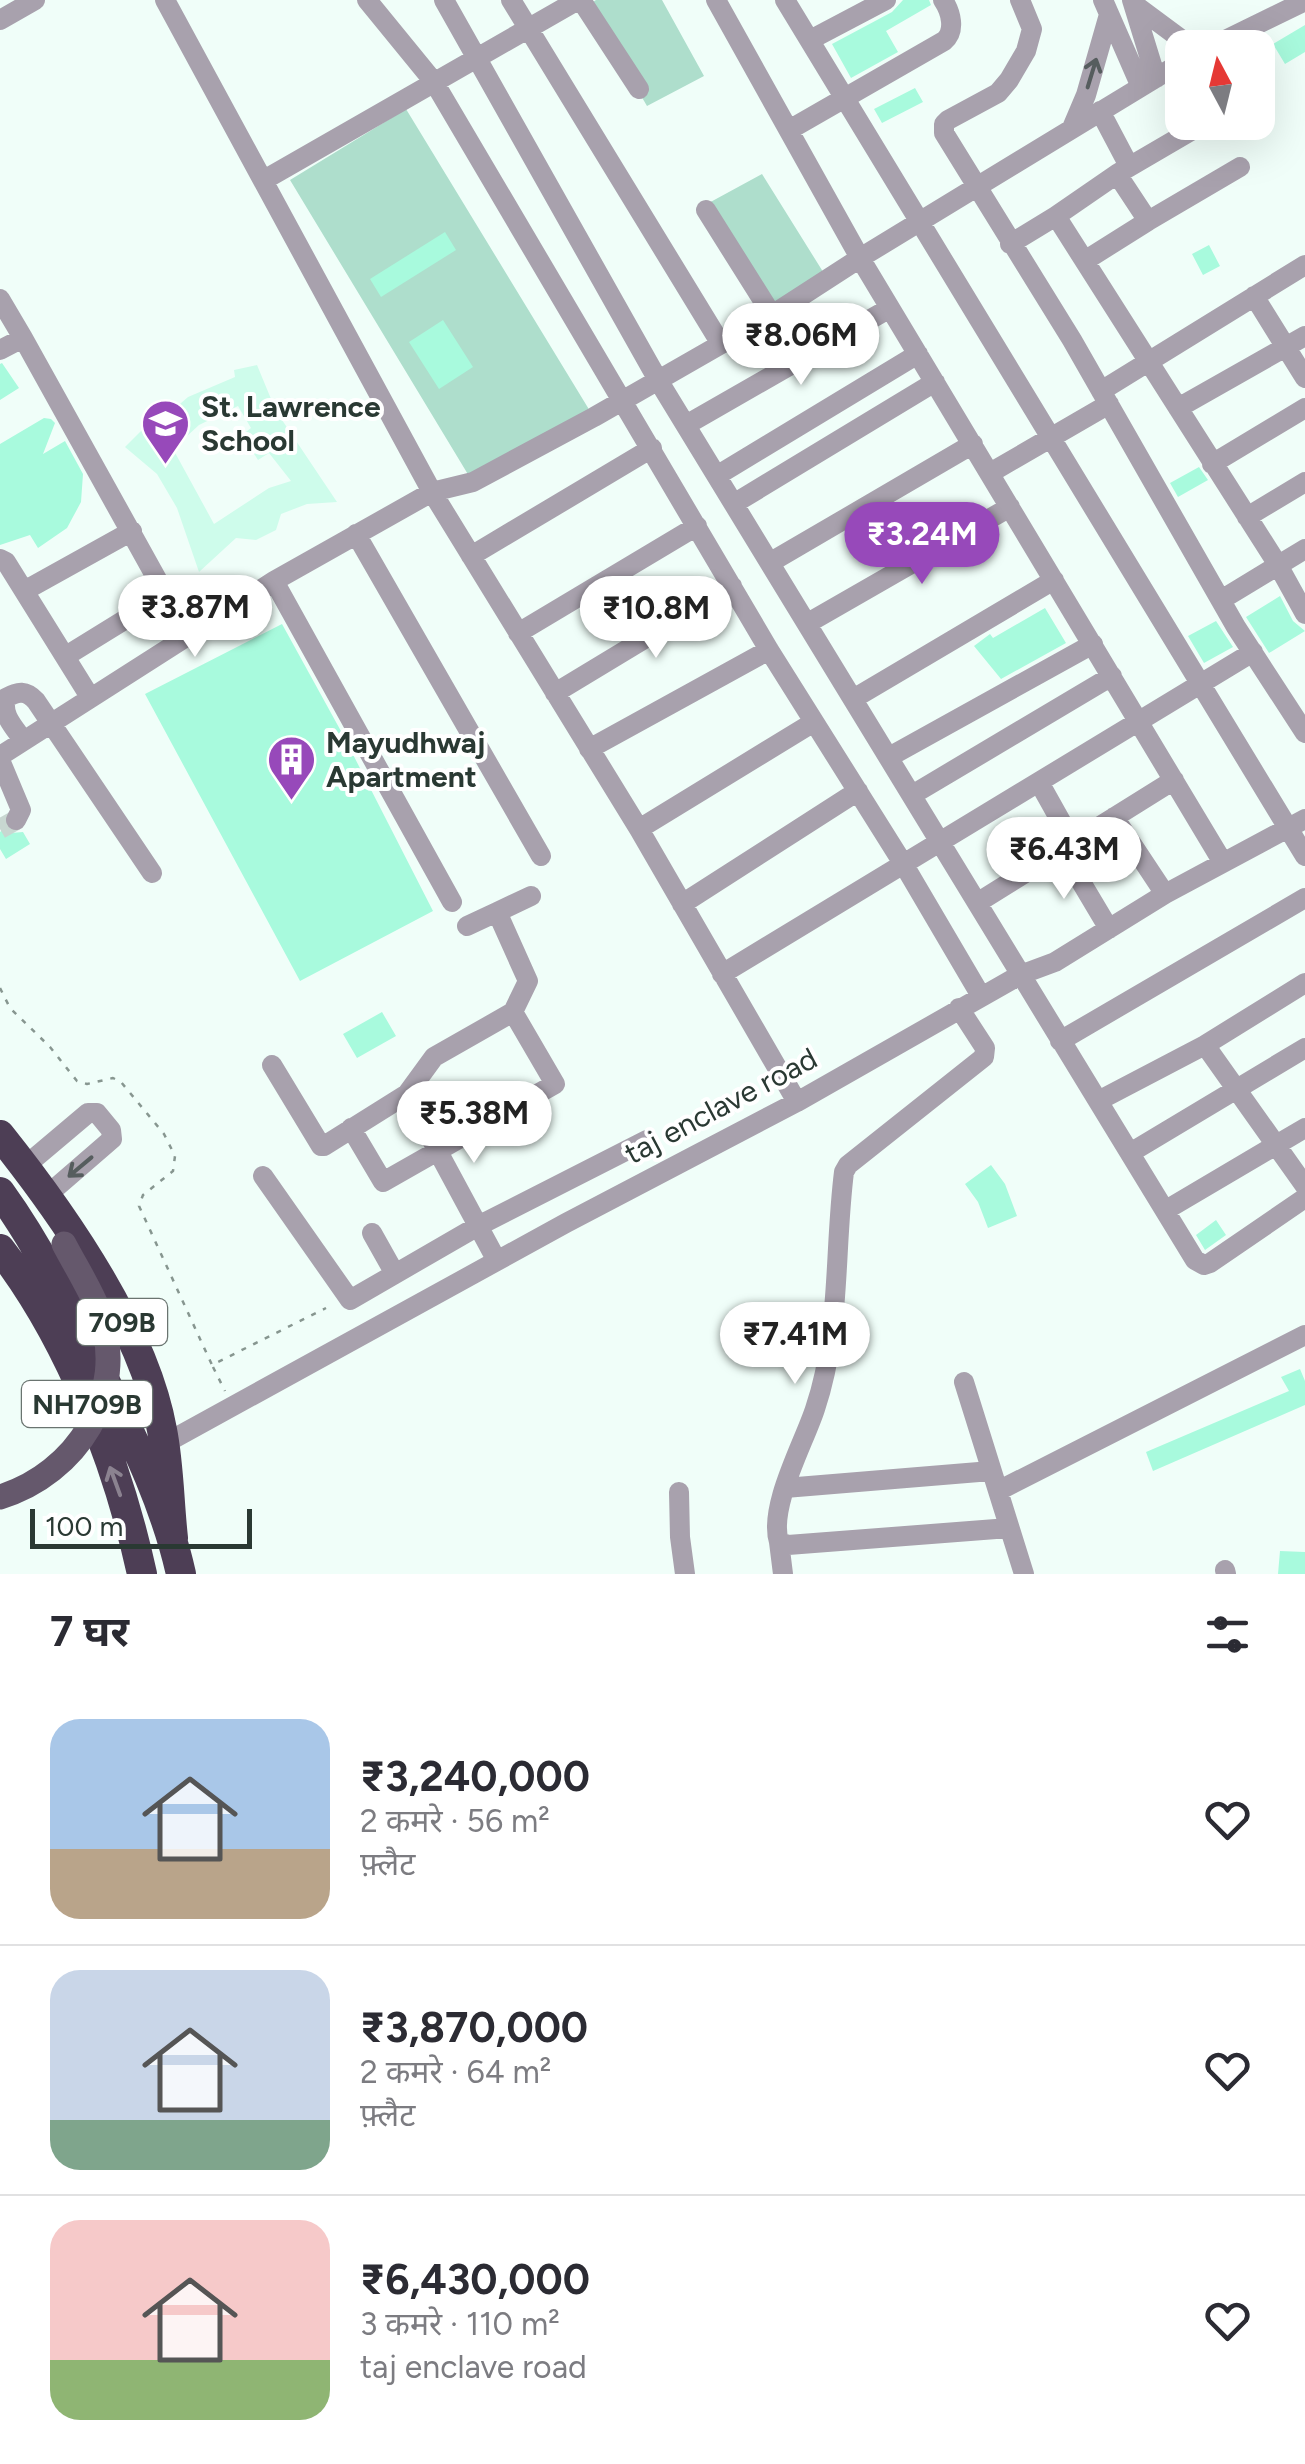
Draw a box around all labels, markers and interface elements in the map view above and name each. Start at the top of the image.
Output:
north arrow [1165,30,1275,140]
map controls [1165,30,1275,140]
one-way arrow [1084,58,1102,90]
pin: ₹8.06M [720,303,882,388]
text: ₹8.06M [744,316,858,354]
place label: St. Lawrence School [201,388,381,459]
school or university icon: St. Lawrence School [140,398,192,466]
pin: ₹3.24M [841,502,1003,587]
text: ₹3.24M [866,515,978,553]
pin: ₹3.87M [114,575,276,660]
pin: ₹10.8M [575,576,737,661]
text: ₹3.87M [140,588,250,626]
text: ₹10.8M [602,589,710,627]
place label: Mayudhwaj Apartment [326,724,485,795]
building icon: Mayudhwaj Apartment [265,734,317,802]
pin: ₹6.43M [983,817,1145,902]
text: ₹6.43M [1008,830,1120,868]
street label: taj enclave road [618,1039,823,1172]
pin: ₹5.38M [393,1081,555,1166]
text: ₹5.38M [419,1094,529,1132]
one-way arrow [68,1155,93,1178]
road number: 709B [77,1299,167,1345]
pin: ₹7.41M [714,1302,876,1387]
text: ₹7.41M [742,1315,848,1353]
road number: NH709B [22,1381,152,1427]
one-way arrow [105,1466,123,1497]
scale bar [30,1504,252,1548]
text: 100 m [45,1509,123,1543]
text: 7 घर [50,1606,129,1657]
icon: filters [1200,1607,1255,1662]
text: ₹3,240,000 [360,1751,590,1802]
icon: home [130,1759,250,1879]
icon: heart [1200,1792,1255,1847]
text: 2 कमरे · 56 m² [360,1802,550,1840]
text: फ़्लैट [360,1845,415,1883]
text: ₹3,870,000 [360,2002,588,2053]
icon: home [130,2010,250,2130]
icon: heart [1200,2043,1255,2098]
text: 2 कमरे · 64 m² [360,2053,551,2091]
text: फ़्लैट [360,2096,415,2134]
text: ₹6,430,000 [360,2254,590,2305]
icon: home [130,2260,250,2380]
icon: heart [1200,2293,1255,2348]
text: 3 कमरे · 110 m² [360,2305,560,2343]
text: taj enclave road [360,2348,587,2386]

